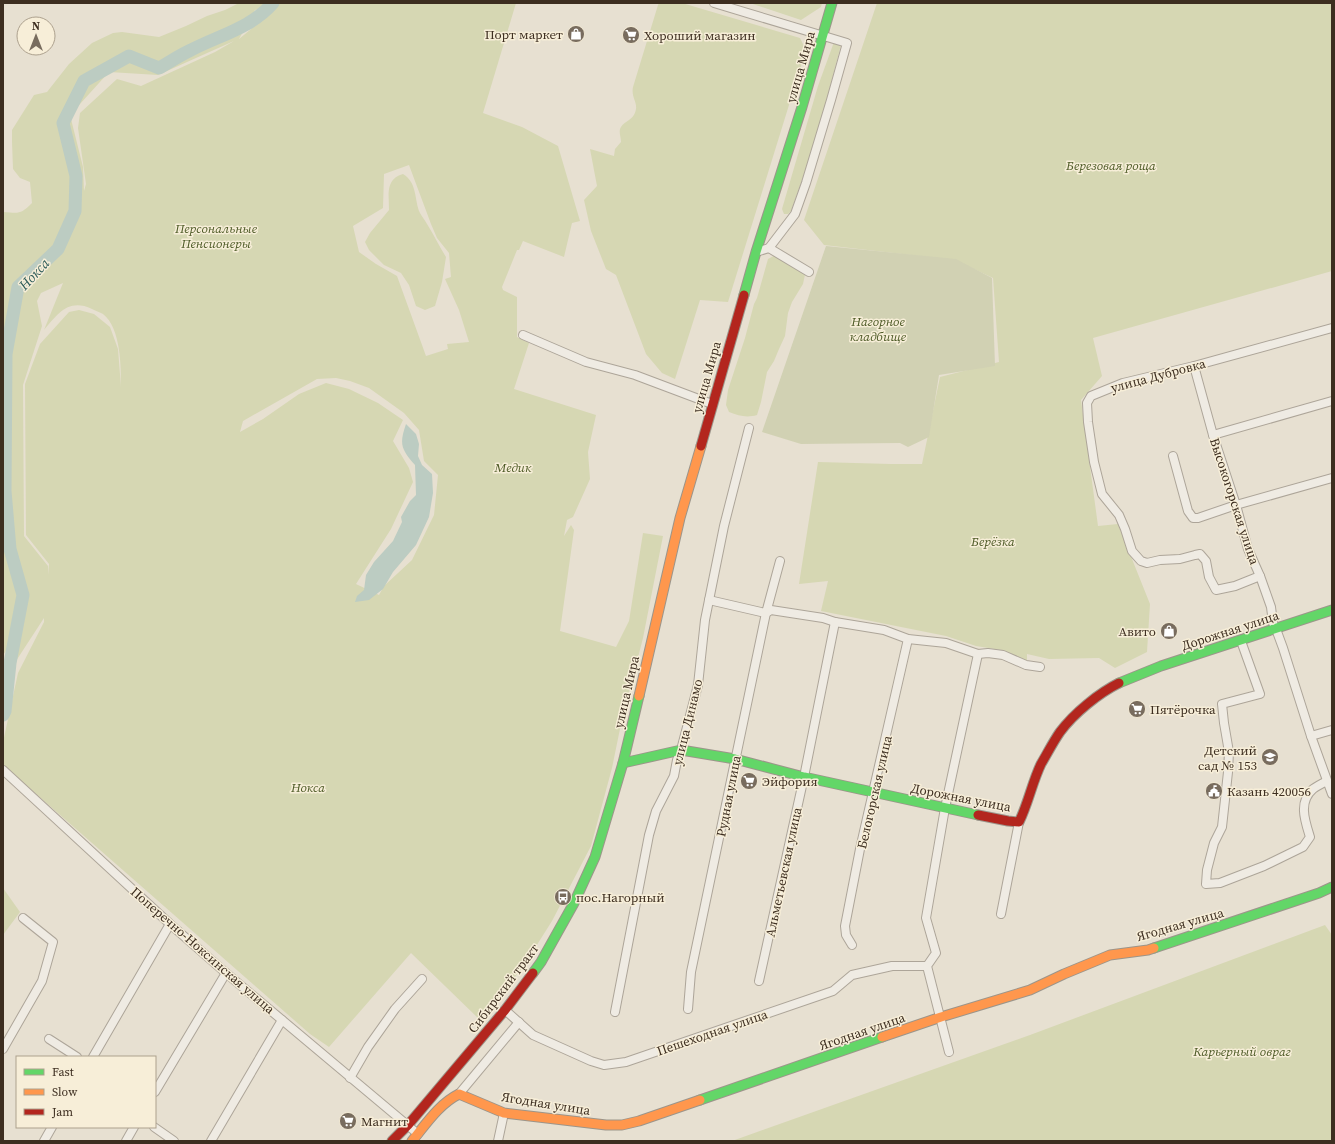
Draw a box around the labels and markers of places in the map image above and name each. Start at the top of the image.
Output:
shop icon: Порт маркет [566,24,586,44]
supermarket icon: Хороший магазин [621,25,641,45]
place label: Порт маркет [485,26,563,43]
place label: Хороший магазин [644,27,756,44]
shop icon: Авито [1159,621,1179,641]
place label: Авито [1118,623,1156,640]
supermarket icon: Пятёрочка [1127,699,1147,719]
place label: Пятёрочка [1150,701,1216,718]
place label: Детский сад № 153 [1198,742,1257,774]
school or university icon: Детский сад № 153 [1260,747,1280,767]
supermarket icon: Эйфория [739,771,759,791]
place label: Эйфория [762,773,818,790]
public building icon: Казань 420056 [1204,781,1224,801]
place label: Казань 420056 [1227,783,1311,800]
bus stop icon: пос.Нагорный [553,887,573,907]
place label: пос.Нагорный [576,889,665,906]
supermarket icon: Магнит [338,1111,358,1131]
place label: Магнит [361,1113,408,1130]

